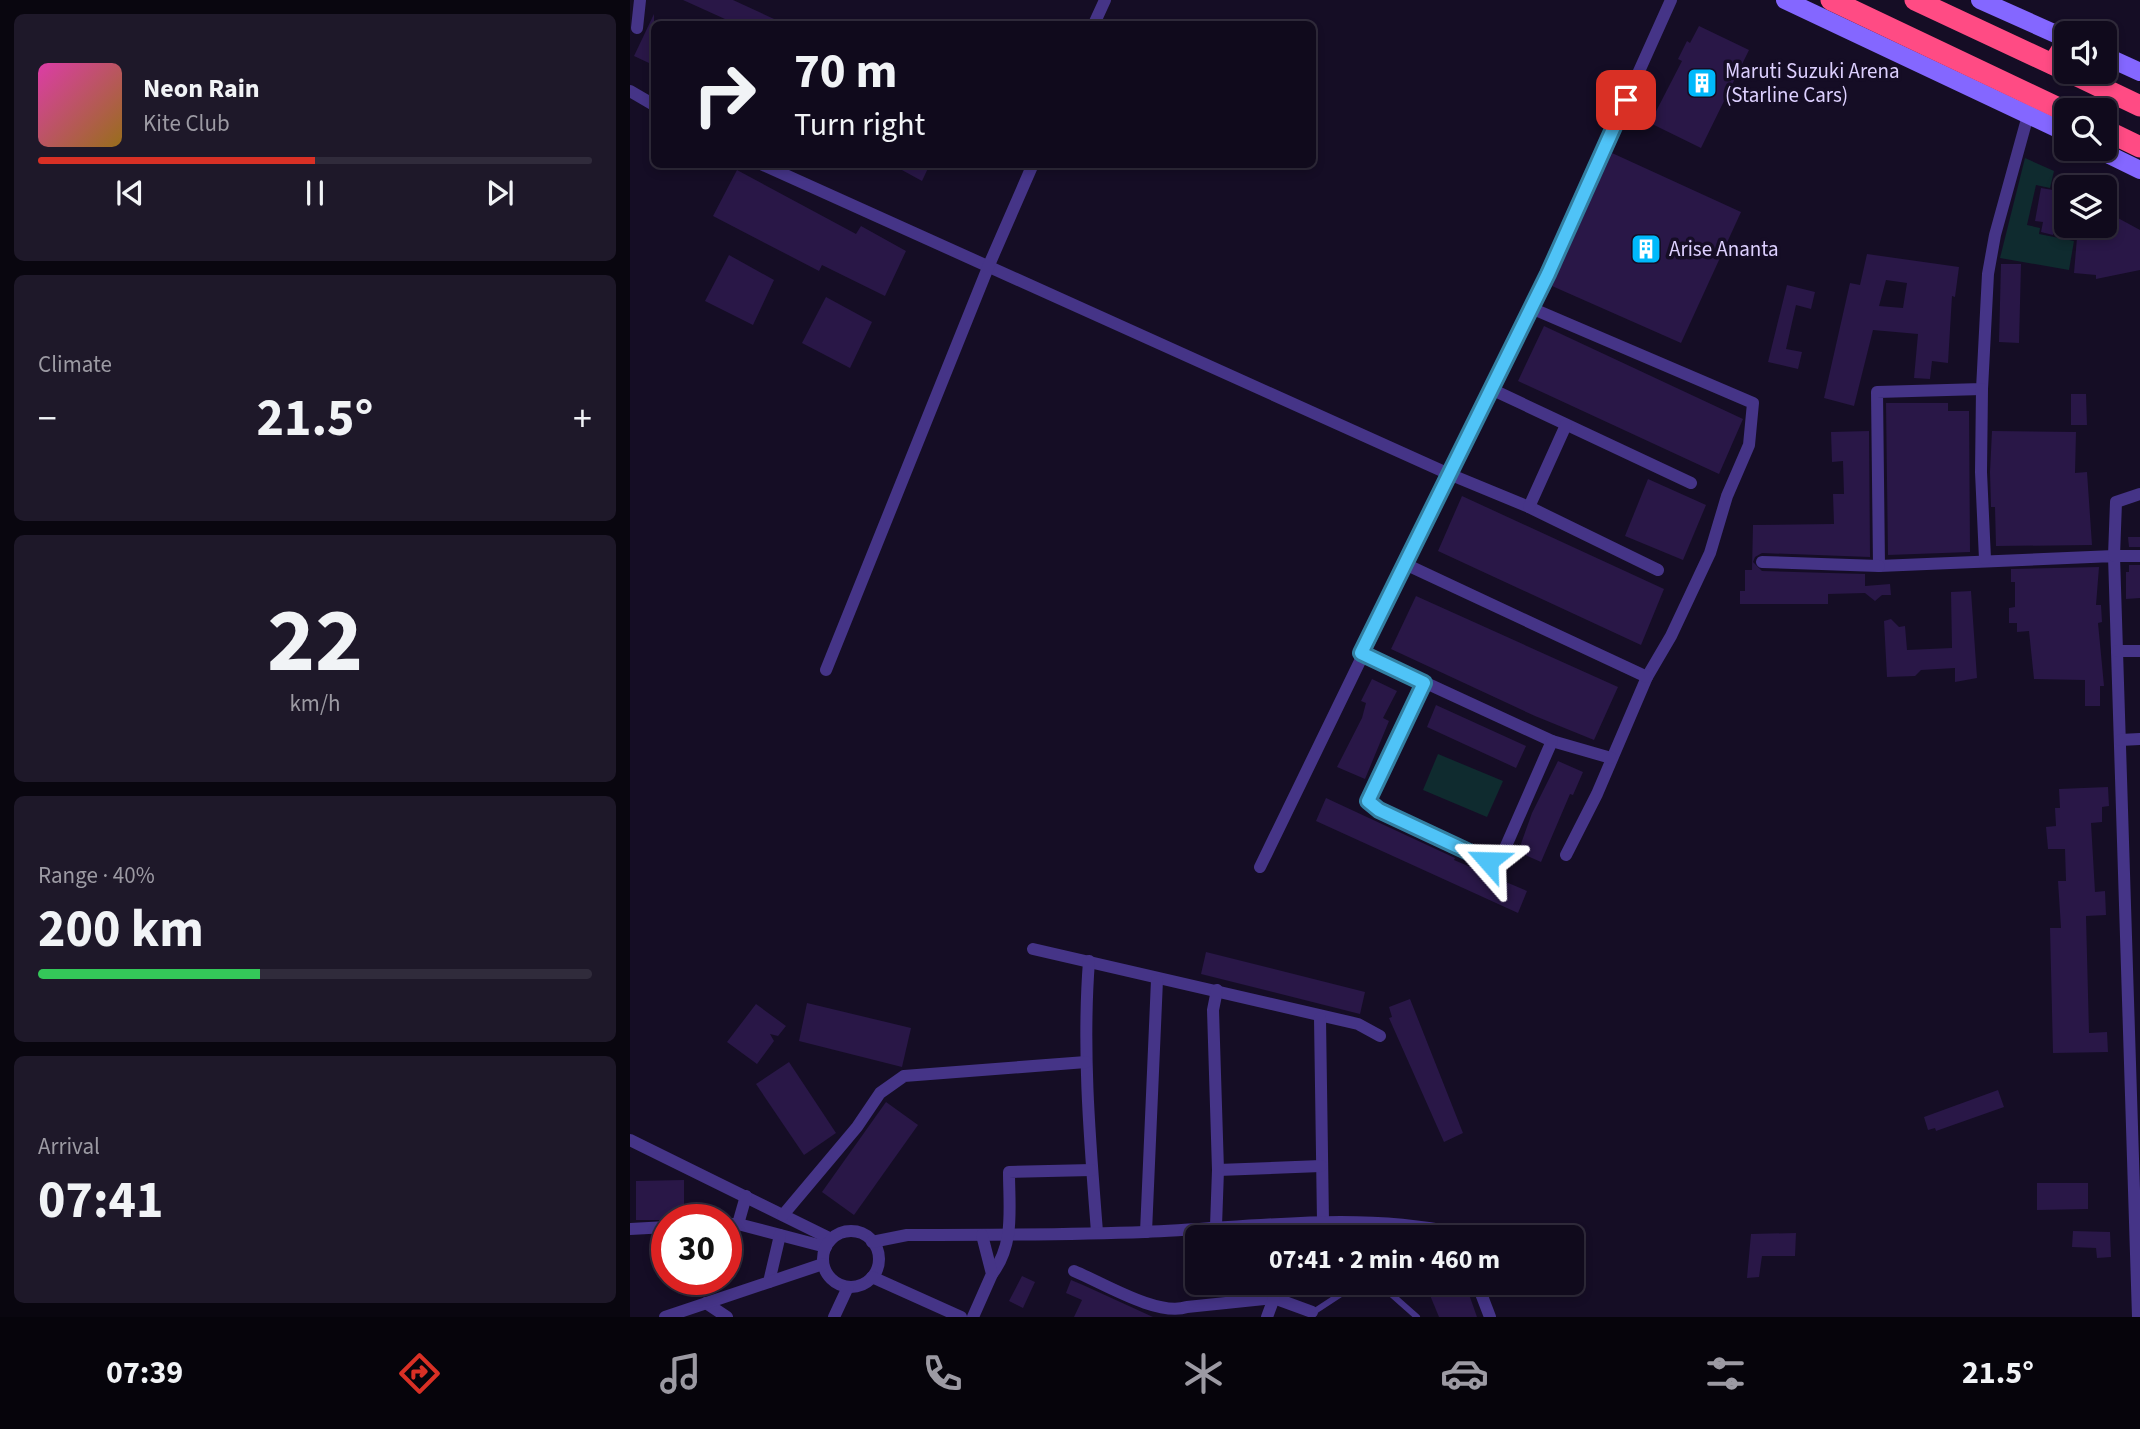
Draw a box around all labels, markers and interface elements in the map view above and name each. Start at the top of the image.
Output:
map controls [2054,21,2117,238]
button: sound [2054,21,2117,84]
text: 70 m [794,37,898,107]
icon: right [679,49,770,140]
place label: Maruti Suzuki Arena (Starline Cars) [1725,56,1900,110]
building icon: Maruti Suzuki Arena (Starline Cars) [1685,66,1719,100]
text: Neon Rain [143,70,260,107]
pin [1596,70,1656,130]
icon: arrive [1607,81,1645,119]
button: search [2054,98,2117,161]
text: Turn right [794,102,925,148]
text: Kite Club [143,107,230,140]
icon: previous [111,174,149,212]
icon: pause [296,174,334,212]
icon: next [481,174,519,212]
button: layers [2054,175,2117,238]
building icon: Arise Ananta [1629,232,1663,266]
place label: Arise Ananta [1669,234,1778,264]
text: Climate [38,348,112,381]
text: 21.5° [257,382,373,456]
text: − [38,392,57,446]
text: + [573,392,592,446]
text: 22 [267,577,363,706]
text: km/h [289,687,341,720]
position arrow [1451,824,1525,898]
text: Range · 40% [38,859,155,892]
text: 200 km [38,893,204,967]
text: Arrival [38,1130,100,1163]
text: 07:41 [38,1164,163,1238]
speed limit sign: 30 [651,1204,742,1295]
text: 07:41 · 2 min · 460 m [1269,1241,1500,1278]
icon: directions [395,1349,444,1398]
icon: music [656,1349,705,1398]
icon: phone [918,1349,967,1398]
icon: climate [1179,1349,1228,1398]
icon: car [1440,1349,1489,1398]
icon: filters [1701,1349,1750,1398]
text: 07:39 [106,1350,183,1396]
text: 21.5° [1962,1350,2034,1396]

